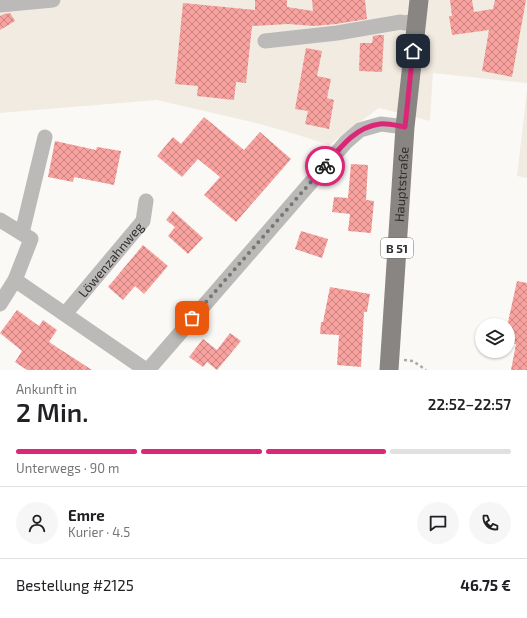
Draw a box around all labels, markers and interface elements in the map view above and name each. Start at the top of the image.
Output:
pin [396,34,430,68]
icon: home [402,40,424,62]
courier [305,146,345,186]
street label: Hauptstraße [391,146,412,223]
icon: bike [314,155,336,177]
street label: Löwenzahnweg [75,219,147,300]
road number: B 51 [381,238,413,258]
pin [175,301,209,335]
icon: bag [181,307,203,329]
map controls [475,318,515,358]
button: layers [475,318,515,358]
text: Ankunft in [16,381,77,397]
text: 22:52–22:57 [428,395,511,413]
text: 2 Min. [16,396,88,427]
text: Unterwegs · 90 m [16,460,119,476]
button: person [16,502,58,544]
button: chat [417,502,459,544]
button: phone [469,502,511,544]
text: Emre [68,506,105,524]
text: Kurier · 4.5 [68,524,130,540]
text: Bestellung #2125 [16,576,134,594]
text: 46.75 € [460,576,511,594]

